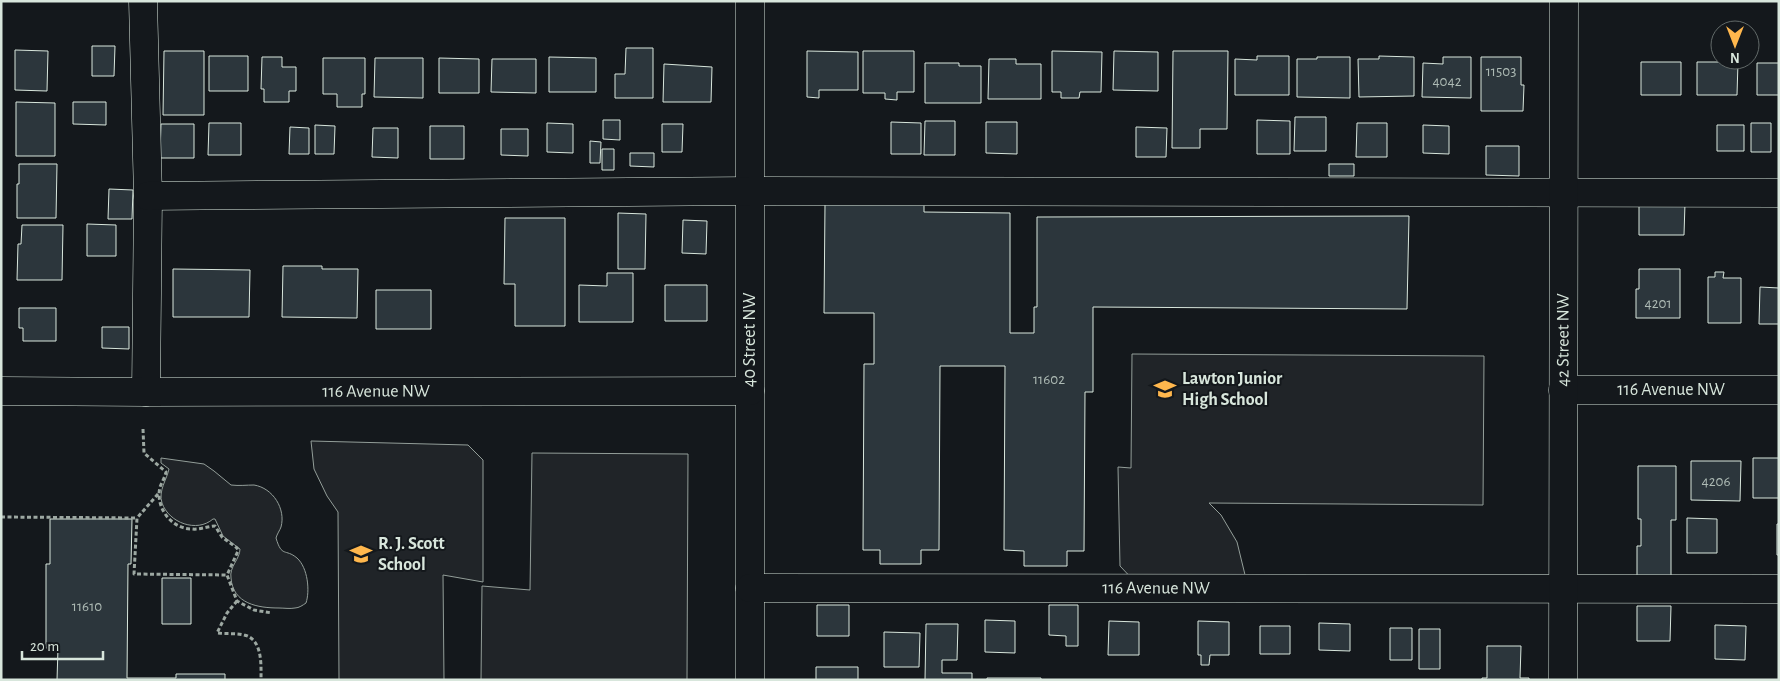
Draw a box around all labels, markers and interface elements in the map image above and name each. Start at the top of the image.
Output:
north arrow [1710,20,1760,70]
text: N [1730,50,1740,64]
house number: 11503 [1486,64,1516,79]
house number: 4042 [1432,74,1462,89]
street label: 40 Street NW [741,293,759,387]
street label: 42 Street NW [1554,293,1573,387]
house number: 4201 [1644,296,1672,311]
place label: Lawton Junior High School [1182,370,1283,409]
house number: 11602 [1033,372,1065,387]
school or university icon: Lawton Junior High School [1152,376,1178,402]
street label: 116 Avenue NW [1617,381,1725,399]
street label: 116 Avenue NW [322,383,430,401]
house number: 4206 [1701,474,1731,489]
place label: R. J. Scott School [378,535,445,574]
school or university icon: R. J. Scott School [348,541,374,567]
street label: 116 Avenue NW [1102,579,1210,597]
house number: 11610 [72,599,102,614]
scale bar [22,628,104,660]
text: 20 m [30,639,59,654]

